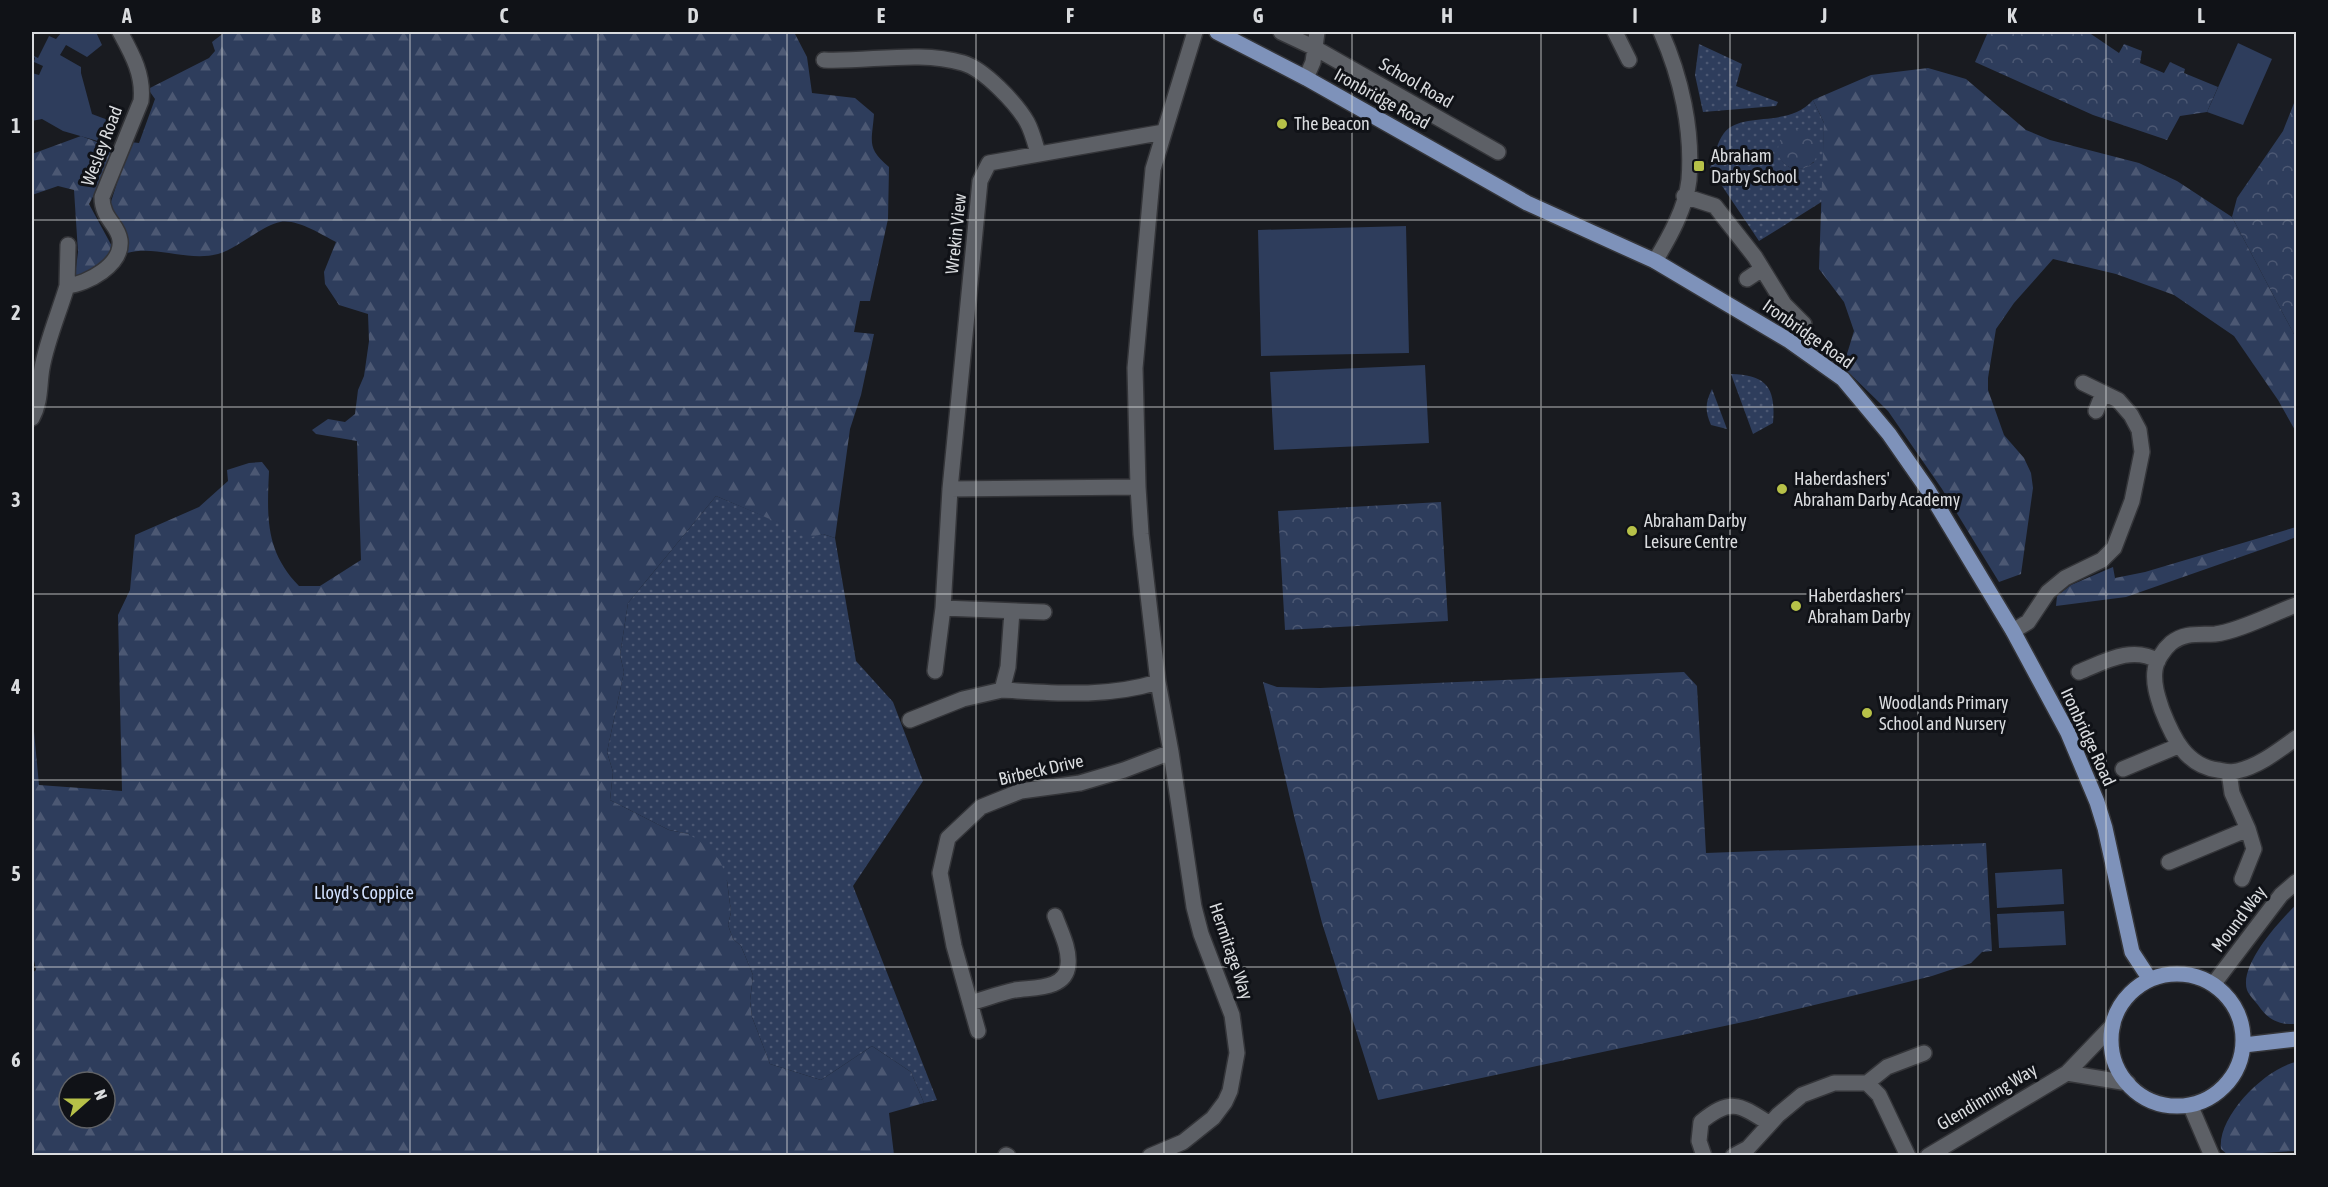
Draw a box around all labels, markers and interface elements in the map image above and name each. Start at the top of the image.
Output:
text: A [121,4,132,27]
text: B [311,4,321,27]
text: C [500,4,509,27]
text: D [687,4,699,27]
text: E [877,4,886,27]
text: F [1066,4,1074,27]
text: G [1253,4,1264,27]
text: H [1441,4,1453,27]
text: I [1632,4,1638,27]
text: J [1820,4,1827,27]
text: K [2007,4,2017,27]
text: L [2197,4,2205,27]
street label: School Road [1376,53,1457,112]
street label: Ironbridge Road [1331,64,1434,133]
street label: Wesley Road [77,103,126,189]
place label: The Beacon [1294,113,1370,134]
text: 1 [11,114,21,137]
marker: The Beacon [1275,117,1289,131]
place label: Abraham Darby School [1711,145,1798,187]
marker: Abraham Darby School [1692,159,1706,173]
street label: Wrekin View [941,192,970,275]
street label: Ironbridge Road [1759,295,1858,373]
text: 2 [11,301,21,324]
place label: Haberdashers' Abraham Darby Academy [1794,468,1960,510]
marker: Haberdashers' Abraham Darby Academy [1775,482,1789,496]
text: 3 [11,488,21,511]
place label: Abraham Darby Leisure Centre [1644,510,1747,552]
marker: Abraham Darby Leisure Centre [1625,524,1639,538]
place label: Haberdashers' Abraham Darby [1808,585,1911,627]
marker: Haberdashers' Abraham Darby [1789,599,1803,613]
text: 4 [10,675,21,698]
street label: Ironbridge Road [2057,684,2120,789]
place label: Woodlands Primary School and Nursery [1879,692,2009,734]
marker: Woodlands Primary School and Nursery [1860,706,1874,720]
street label: Birbeck Drive [996,750,1085,789]
text: 5 [11,862,21,885]
park label: Lloyd's Coppice [314,882,414,903]
street label: Mound Way [2207,882,2270,956]
street label: Hermitage Way [1205,900,1258,1002]
text: 6 [11,1048,21,1071]
street label: Glendinning Way [1933,1059,2040,1135]
north arrow [57,1070,117,1130]
text: N [91,1087,111,1102]

